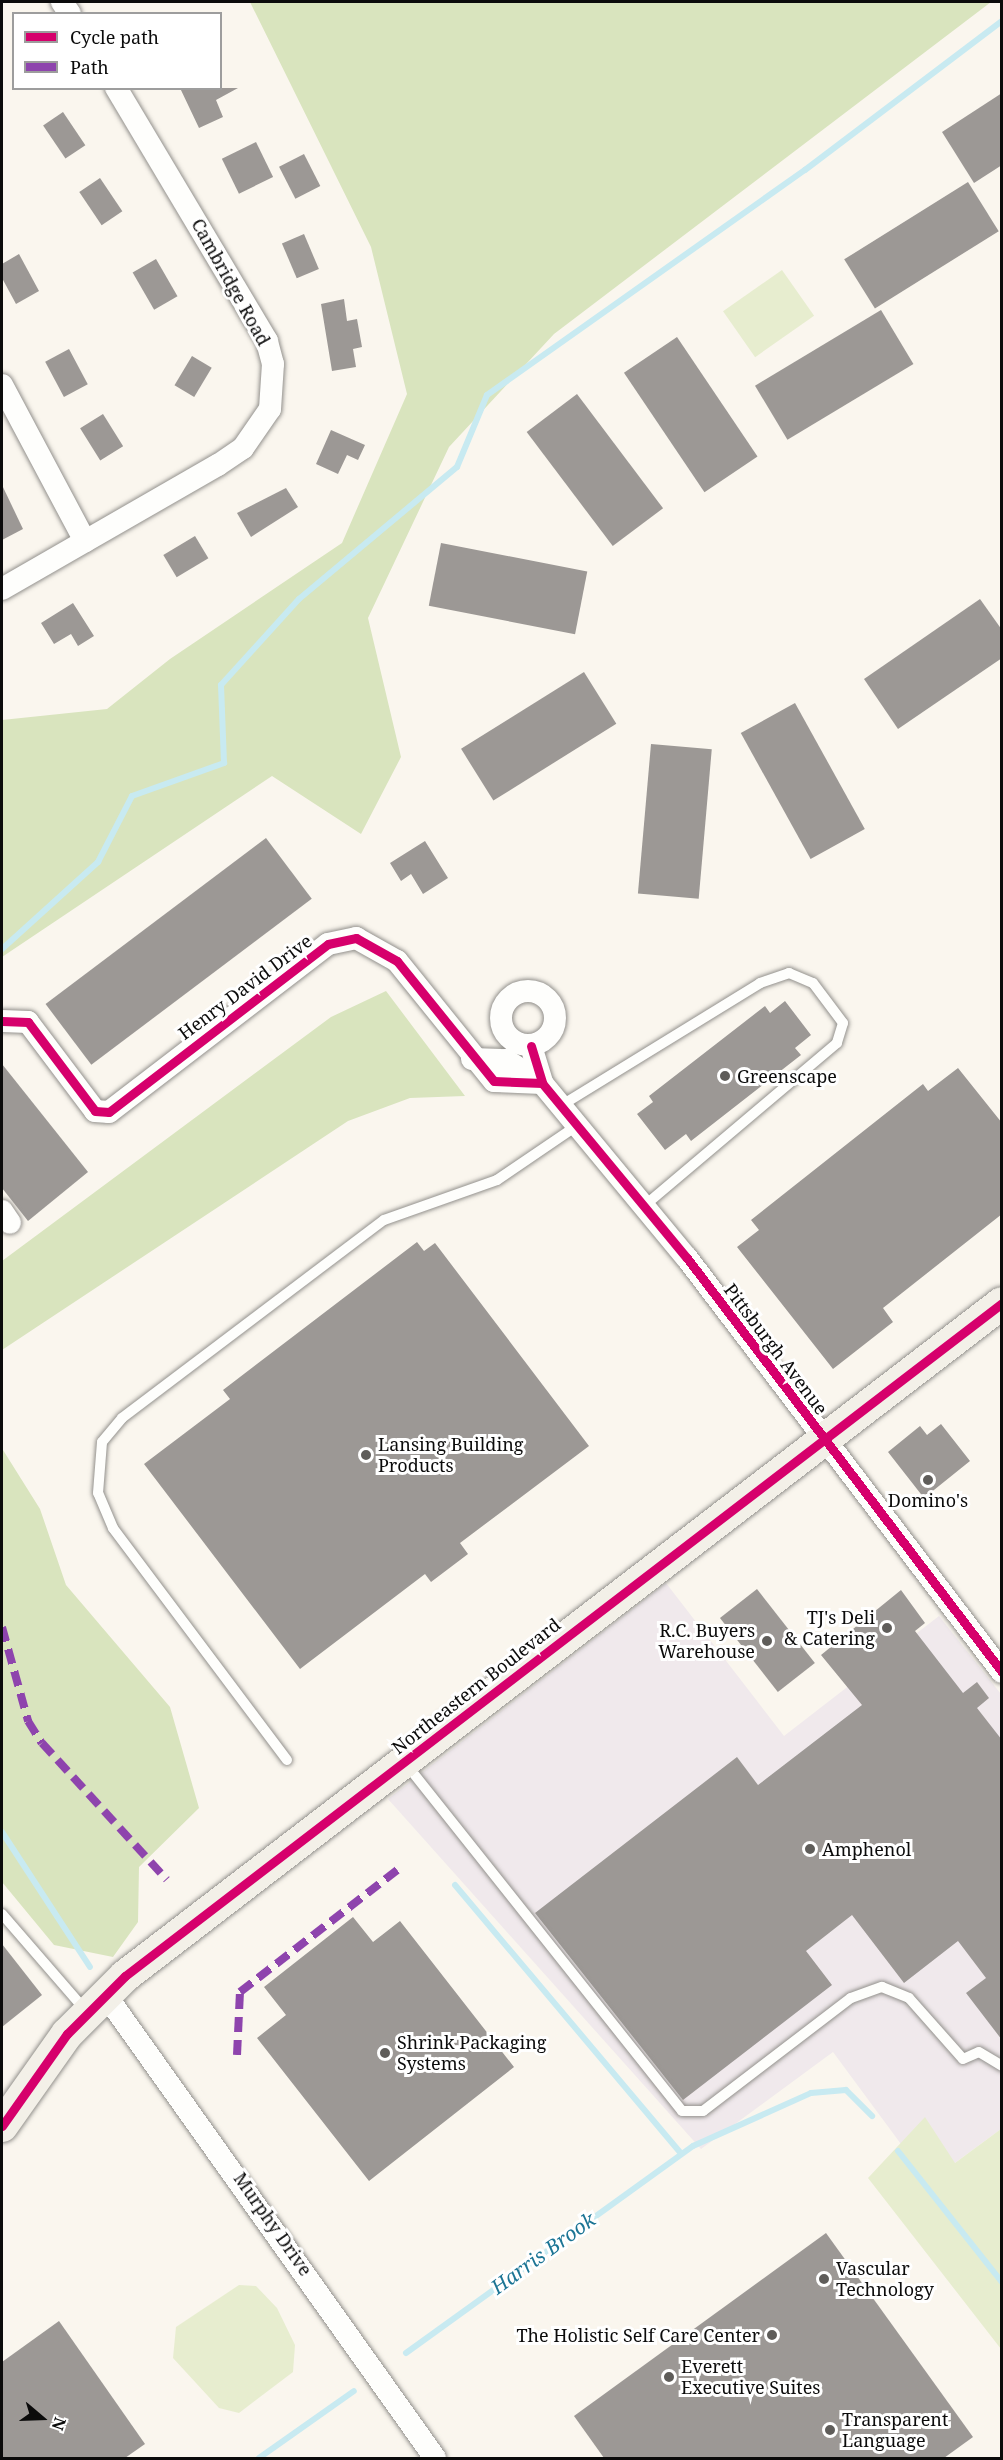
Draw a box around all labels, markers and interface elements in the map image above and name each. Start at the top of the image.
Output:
legend [12,12,222,90]
text: Cycle path [70,25,159,49]
text: Path [70,55,109,79]
street label: Cambridge Road [187,215,275,349]
street label: Henry David Drive [174,930,316,1044]
place label: Greenscape [737,1065,837,1087]
marker: Greenscape [718,1069,732,1083]
street label: Pittsburgh Avenue [720,1279,832,1419]
place label: Lansing Building Products [378,1434,523,1476]
marker: Lansing Building Products [359,1448,373,1462]
marker: Domino's [921,1473,935,1487]
place label: Domino's [888,1489,968,1511]
place label: TJ's Deli & Catering [784,1607,875,1650]
street label: Northeastern Boulevard [387,1614,565,1758]
place label: R.C. Buyers Warehouse [658,1620,755,1662]
marker: TJ's Deli & Catering [880,1621,894,1635]
marker: R.C. Buyers Warehouse [760,1634,774,1648]
place label: Amphenol [822,1838,911,1860]
marker: Amphenol [803,1842,817,1856]
place label: Shrink Packaging Systems [397,2032,547,2074]
marker: Shrink Packaging Systems [378,2046,392,2060]
street label: Murphy Drive [229,2168,317,2280]
water label: Harris Brook [486,2207,600,2299]
place label: Vascular Technology [836,2258,934,2300]
marker: Vascular Technology [817,2272,831,2286]
place label: The Holistic Self Care Center [516,2324,760,2346]
marker: The Holistic Self Care Center [765,2328,779,2342]
place label: Everett Executive Suites [681,2356,820,2398]
marker: Everett Executive Suites [662,2370,676,2384]
north arrow [12,2388,72,2448]
place label: Transparent Language [842,2409,948,2452]
text: N [47,2414,71,2433]
marker: Transparent Language [823,2423,837,2437]

